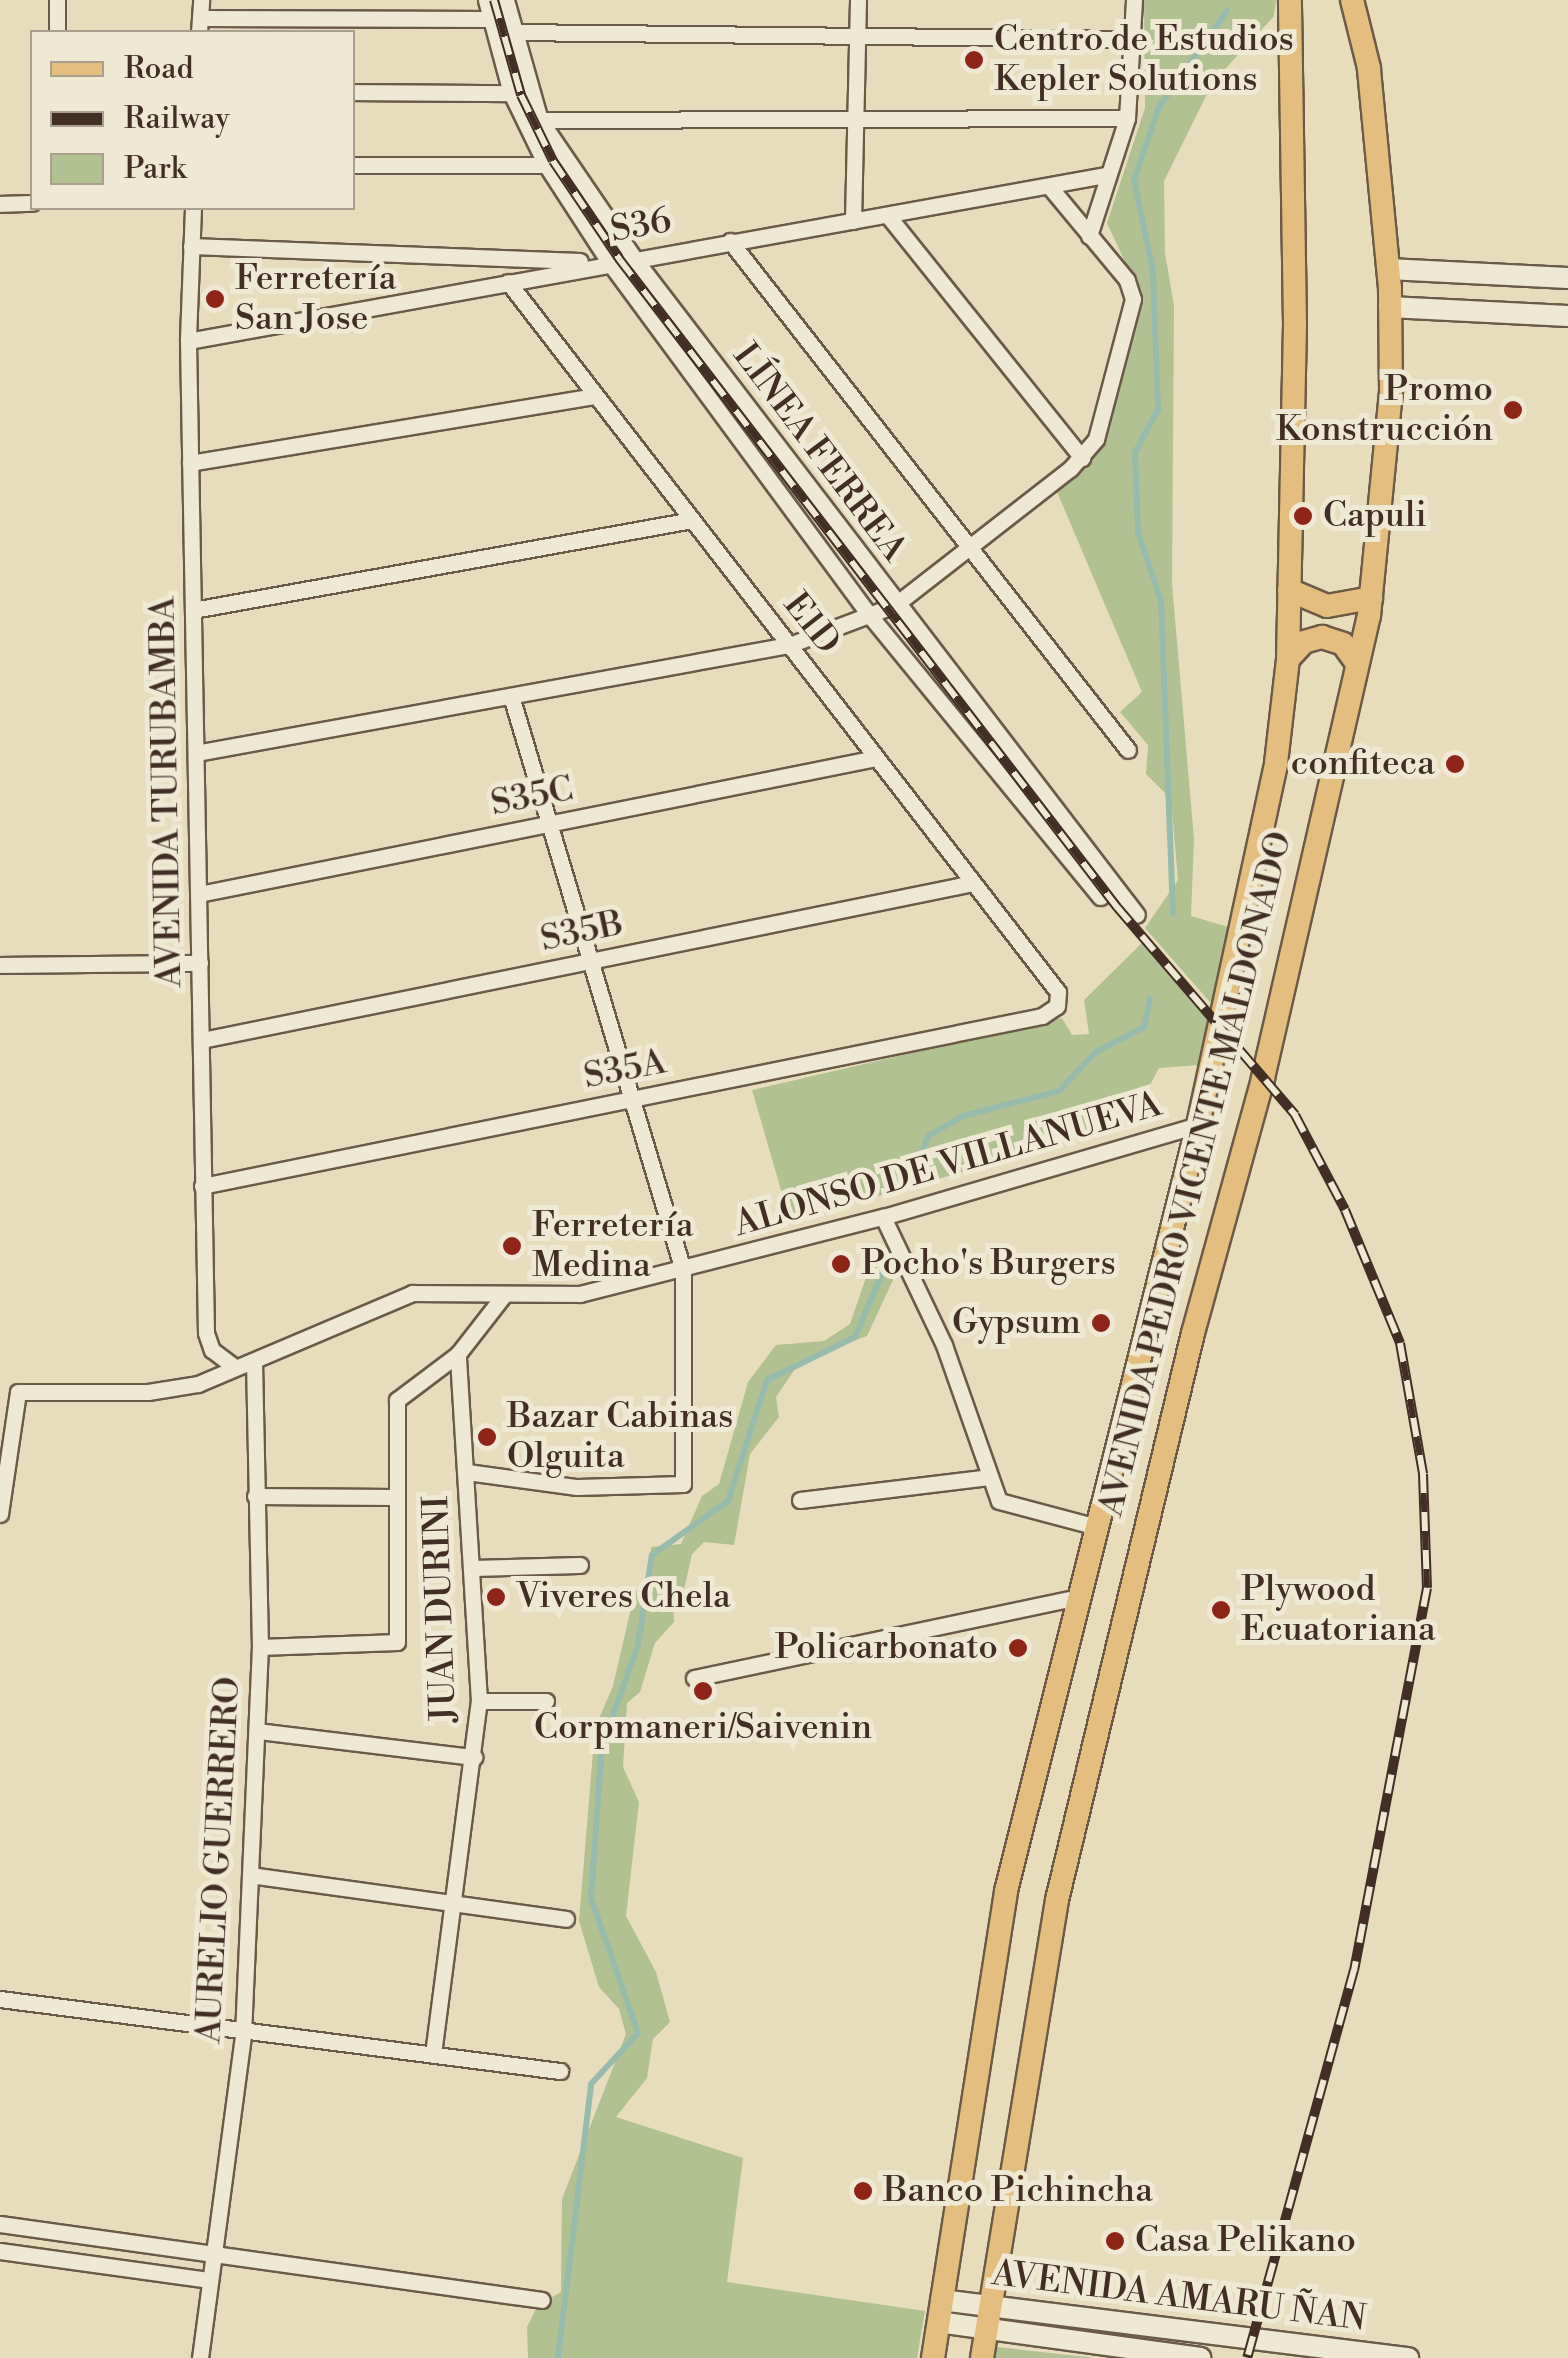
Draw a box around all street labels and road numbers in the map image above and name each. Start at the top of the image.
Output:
street label: S36 [608,200,674,252]
street label: LÍNEA FERREA [723,336,915,570]
street label: E1D [774,585,848,663]
street label: AVENIDA TURUBAMBA [143,596,191,988]
street label: S35C [487,768,577,826]
street label: AVENIDA PEDRO VICENTE MALDONADO [1090,827,1302,1521]
street label: S35B [537,903,627,961]
street label: S35A [580,1041,670,1099]
street label: ALONSO DE VILLANUEVA [730,1084,1166,1246]
street label: JUAN DURINI [416,1495,466,1723]
street label: AURELIO GUERRERO [188,1676,250,2044]
street label: AVENIDA AMARU ÑAN [990,2253,1368,2341]

